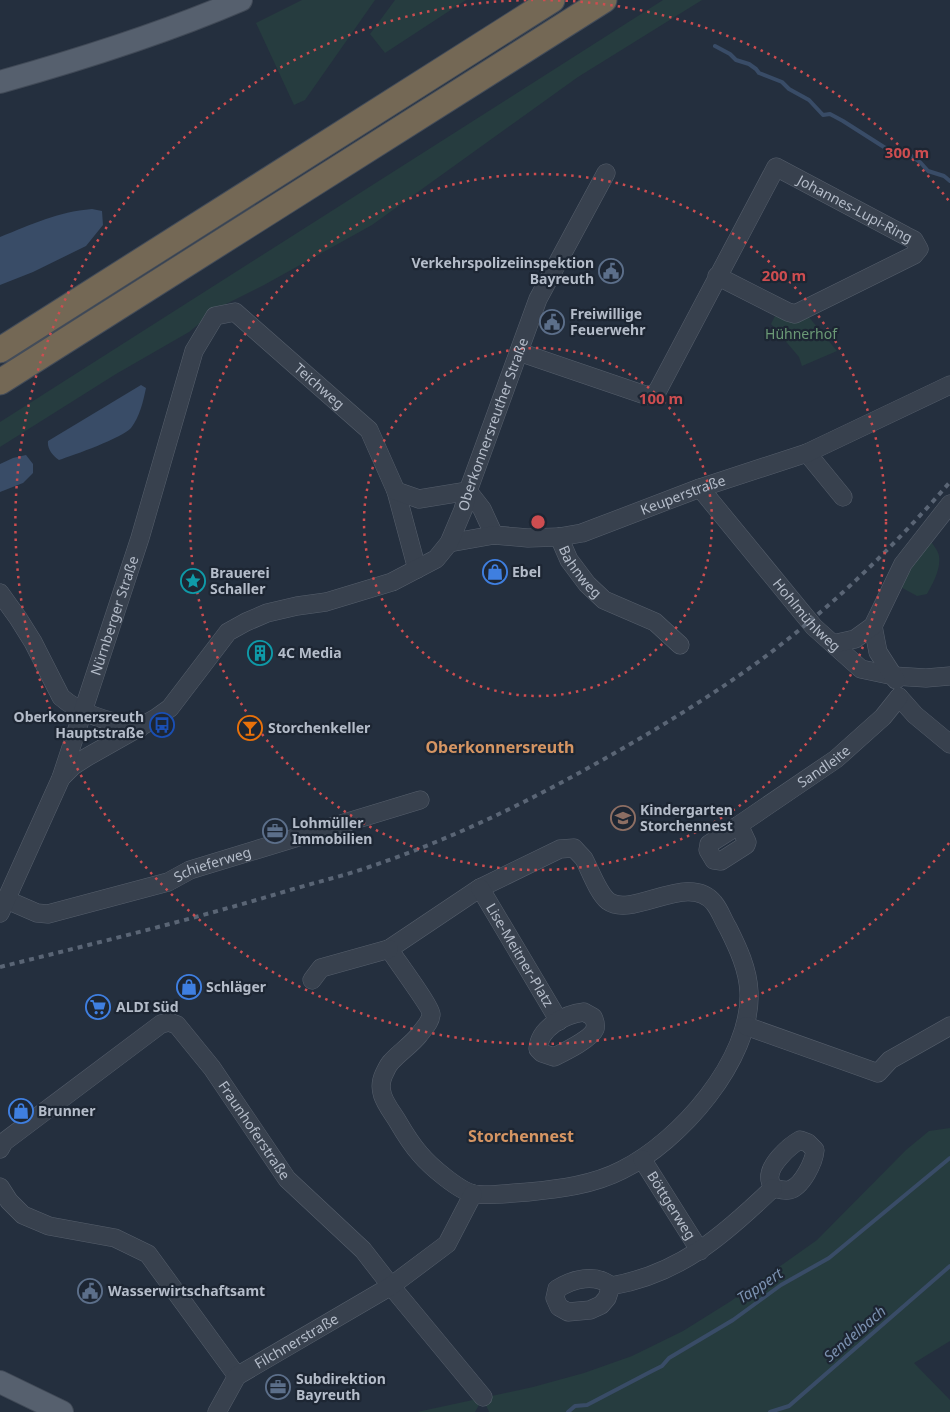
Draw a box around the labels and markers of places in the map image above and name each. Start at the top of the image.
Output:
place label: Verkehrspolizeiinspektion Bayreuth [411,253,594,288]
public building icon: Verkehrspolizeiinspektion Bayreuth [598,258,624,284]
place label: Freiwillige Feuerwehr [570,304,646,339]
public building icon: Freiwillige Feuerwehr [539,309,565,335]
centre of rings [529,513,547,531]
shop icon: Ebel [482,559,508,585]
place label: Ebel [512,562,541,581]
place label: Brauerei Schaller [210,563,270,598]
place icon: Brauerei Schaller [180,568,206,594]
building icon: 4C Media [247,640,273,666]
place label: 4C Media [278,643,342,662]
place label: Oberkonnersreuth Hauptstraße [14,707,144,742]
bus stop icon: Oberkonnersreuth Hauptstraße [149,712,175,738]
bar icon: Storchenkeller [237,715,263,741]
place label: Storchenkeller [268,718,371,737]
place label: Kindergarten Storchennest [640,800,733,835]
school or university icon: Kindergarten Storchennest [610,805,636,831]
place label: Lohmüller Immobilien [292,813,372,848]
office icon: Lohmüller Immobilien [262,818,288,844]
shop icon: Schläger [176,974,202,1000]
place label: Schläger [206,977,267,996]
supermarket icon: ALDI Süd [85,994,111,1020]
place label: ALDI Süd [116,997,179,1016]
shop icon: Brunner [8,1098,34,1124]
place label: Brunner [38,1101,96,1120]
public building icon: Wasserwirtschaftsamt [77,1278,103,1304]
place label: Wasserwirtschaftsamt [108,1281,265,1300]
place label: Subdirektion Bayreuth [296,1369,386,1404]
office icon: Subdirektion Bayreuth [265,1374,291,1400]

